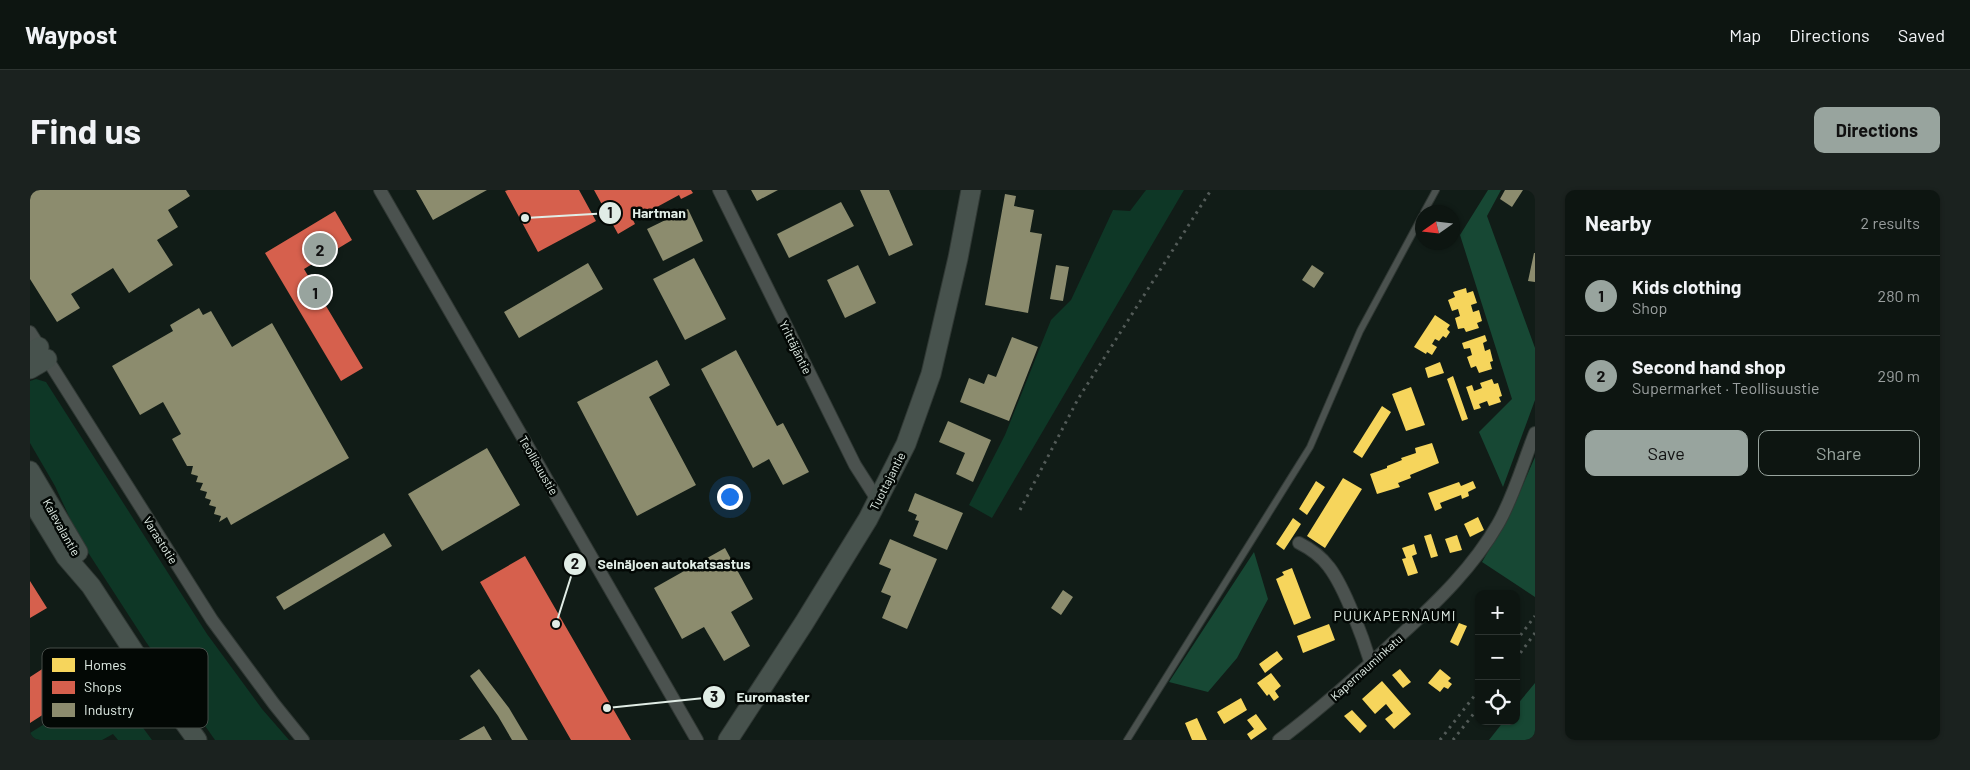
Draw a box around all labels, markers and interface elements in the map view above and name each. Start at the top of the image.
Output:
text: Waypost [25,20,117,49]
text: Map [1729,24,1761,46]
text: Directions [1789,24,1870,46]
text: Saved [1898,24,1945,46]
button: Directions [1814,107,1940,153]
text: Find us [30,109,141,151]
callout: Hartman [598,198,696,227]
text: 1 [607,203,613,221]
text: Hartman [632,204,686,221]
north arrow [1415,205,1460,250]
text: Nearby [1585,210,1651,235]
text: 2 results [1861,213,1920,232]
pin: 2 [304,230,336,268]
pin: 1 [299,273,331,311]
text: Kids clothing [1632,275,1741,298]
text: 1 [1598,286,1604,305]
text: 280 m [1878,286,1920,305]
text: Shop [1632,298,1667,317]
street label: Yrittäjäntie [777,318,815,376]
text: Second hand shop [1632,355,1786,378]
text: 2 [1597,366,1605,385]
text: 290 m [1878,366,1920,385]
text: Supermarket · Teollisuustie [1632,378,1820,397]
button: Save [1585,430,1748,476]
button: Share [1758,430,1920,476]
street label: Teollisuustie [517,433,561,497]
street label: Tuottajantie [866,450,908,512]
your location [717,484,743,510]
street label: Kalevalantie [41,496,83,558]
street label: Varastotie [141,514,181,566]
callout: Seinäjoen autokatsastus [562,549,761,578]
text: 2 [571,554,579,572]
text: Seinäjoen autokatsastus [597,555,751,572]
map controls [1475,590,1520,725]
button: + [1475,590,1520,635]
district label: PUUKAPERNAUMI [1334,607,1456,624]
street label: Kapernauminkatu [1327,631,1405,703]
button: − [1475,635,1520,680]
legend [42,648,208,728]
text: Homes [84,656,127,673]
text: Shops [84,678,122,695]
button: locate [1475,680,1520,725]
callout: Euromaster [701,682,819,711]
text: 3 [710,687,718,705]
text: Euromaster [736,688,810,705]
text: Industry [84,701,135,718]

